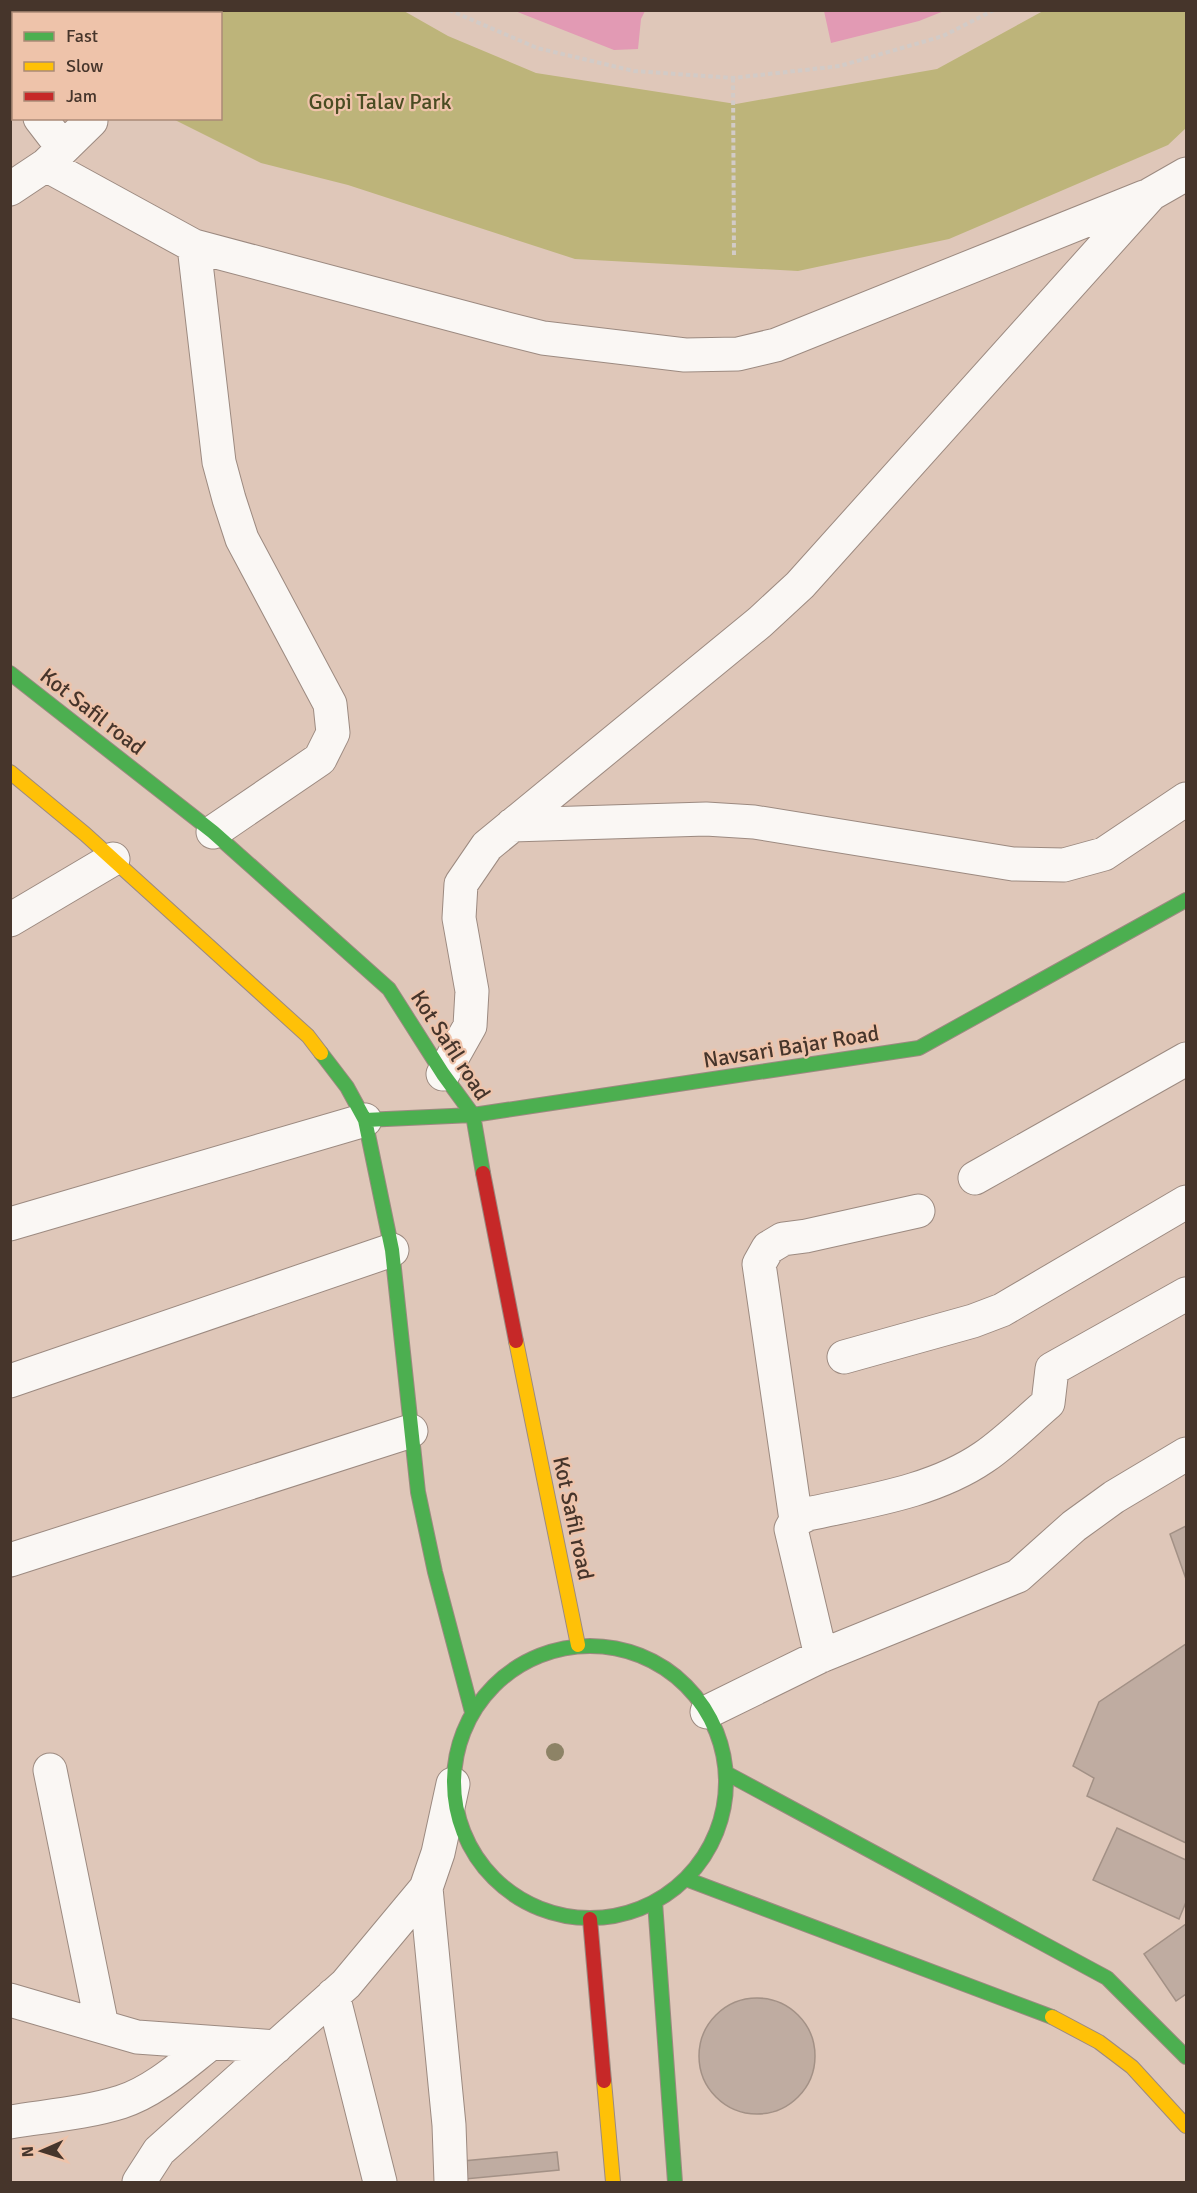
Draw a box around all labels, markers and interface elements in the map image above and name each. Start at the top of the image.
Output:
legend [12,12,222,120]
text: Fast [66,25,98,47]
text: Slow [66,55,103,77]
text: Jam [66,85,97,107]
park label: Gopi Talav Park [309,88,451,115]
street label: Kot Safil road [35,662,151,761]
street label: Kot Safil road [405,985,496,1105]
street label: Navsari Bajar Road [701,1019,881,1074]
street label: Kot Safil road [547,1454,600,1582]
north arrow [12,2121,72,2181]
text: N [18,2146,38,2158]

